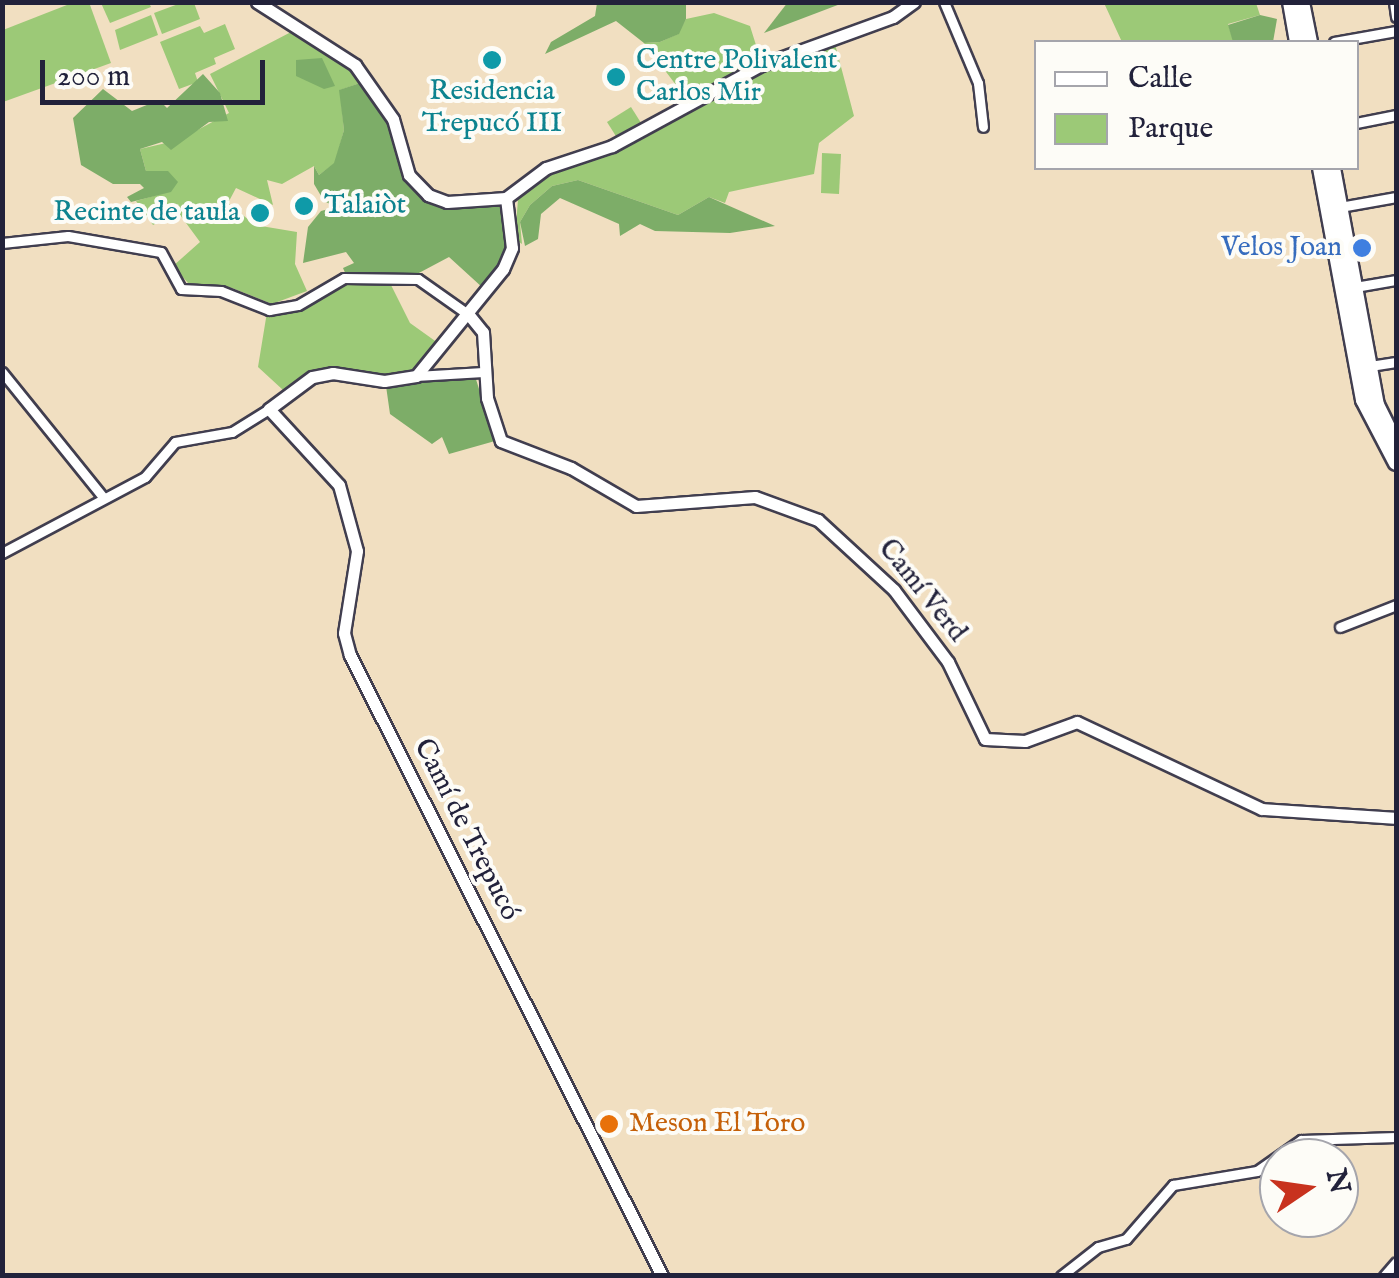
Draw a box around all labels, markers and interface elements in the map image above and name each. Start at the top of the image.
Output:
scale bar [45,40,270,102]
legend [1034,40,1359,170]
place label: Centre Polivalent Carlos Mir [636,44,837,110]
marker: Residencia Trepucó III [481,49,503,71]
text: 200 m [57,58,130,96]
text: Calle [1128,60,1192,98]
marker: Centre Polivalent Carlos Mir [605,66,627,88]
place label: Residencia Trepucó III [422,75,562,141]
text: Parque [1128,110,1213,148]
place label: Talaiòt [324,189,406,223]
marker: Talaiòt [293,195,315,217]
place label: Recinte de taula [53,196,240,230]
marker: Recinte de taula [249,202,271,224]
place label: Velos Joan [1221,231,1342,265]
marker: Velos Joan [1351,237,1373,259]
street label: Camí Verd [870,533,974,649]
street label: Camí de Trepucó [406,734,526,926]
place label: Meson El Toro [629,1107,805,1141]
marker: Meson El Toro [598,1113,620,1135]
north arrow [1259,1138,1359,1238]
text: N [1317,1166,1357,1197]

